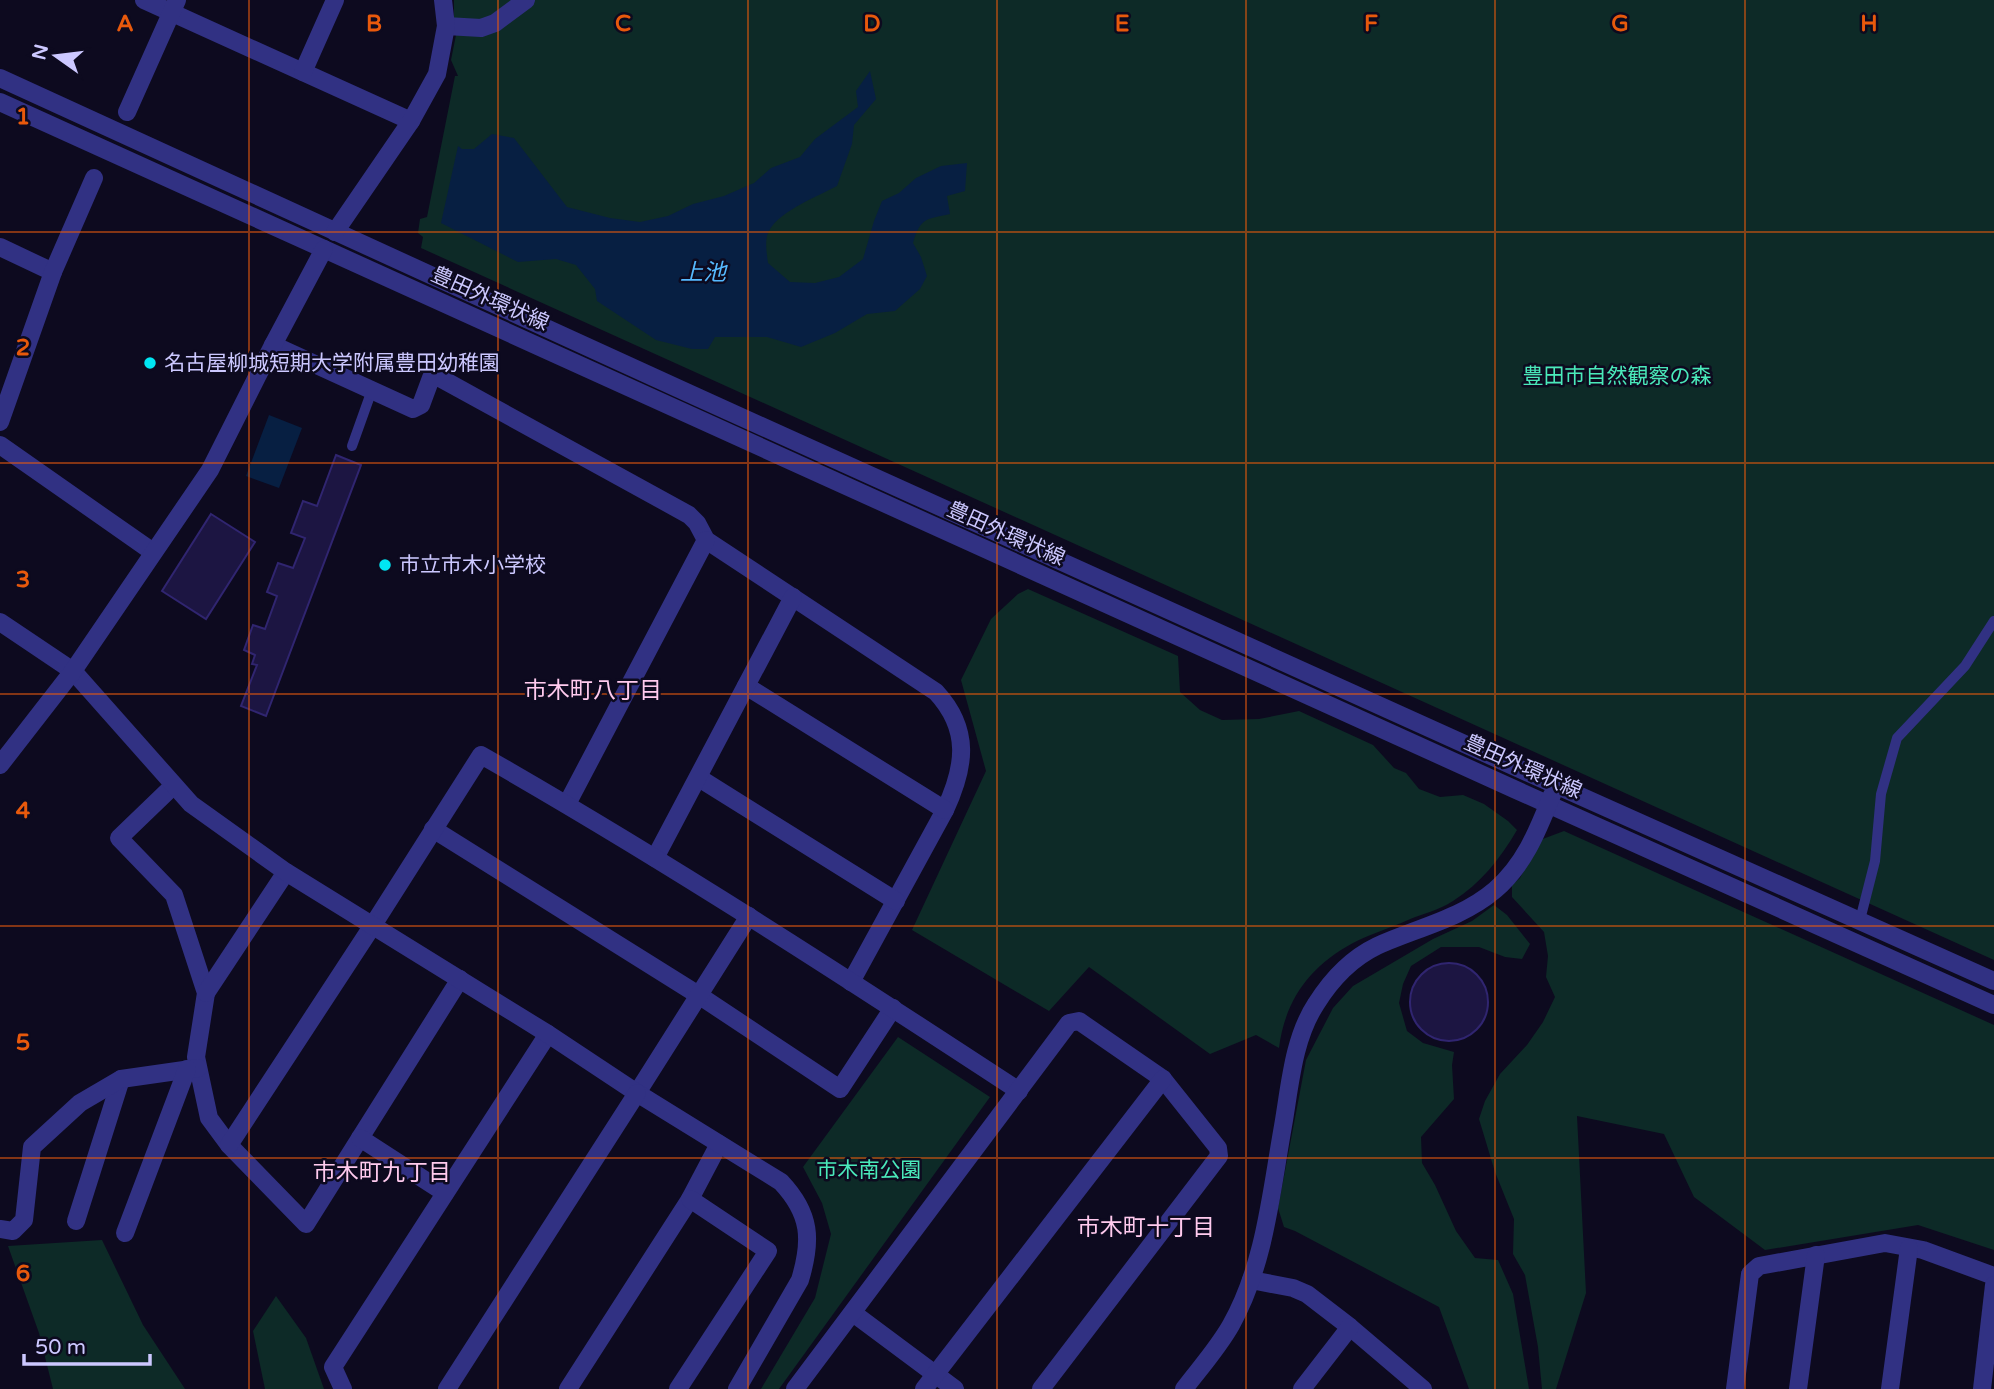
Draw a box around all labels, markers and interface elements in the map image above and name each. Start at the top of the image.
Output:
text: A [116,10,134,38]
text: B [366,10,382,38]
text: C [615,10,631,38]
text: D [863,10,881,38]
text: E [1115,10,1129,38]
text: F [1364,10,1378,38]
text: G [1611,10,1629,38]
text: H [1860,10,1878,38]
north arrow [21,21,91,91]
text: N [28,42,53,62]
text: 1 [16,103,30,131]
water label: 上池 [680,259,728,287]
street label: 豊田外環状線 [427,262,553,336]
text: 2 [16,334,30,362]
place label: 名古屋柳城短期大学附属豊田幼稚園 [164,351,500,376]
marker: 名古屋柳城短期大学附属豊田幼稚園 [142,355,158,371]
park label: 豊田市自然観察の森 [1523,364,1712,389]
street label: 豊田外環状線 [943,497,1069,571]
place label: 市立市木小学校 [399,553,546,578]
marker: 市立市木小学校 [377,557,393,573]
text: 3 [16,566,30,594]
district label: 市木町八丁目 [524,677,662,705]
street label: 豊田外環状線 [1460,730,1586,804]
text: 4 [16,797,31,825]
text: 5 [16,1029,30,1057]
park label: 市木南公園 [817,1158,922,1183]
district label: 市木町九丁目 [313,1159,451,1187]
district label: 市木町十丁目 [1077,1214,1215,1242]
text: 6 [16,1260,30,1288]
scale bar [24,1322,150,1366]
text: 50 m [35,1335,86,1360]

